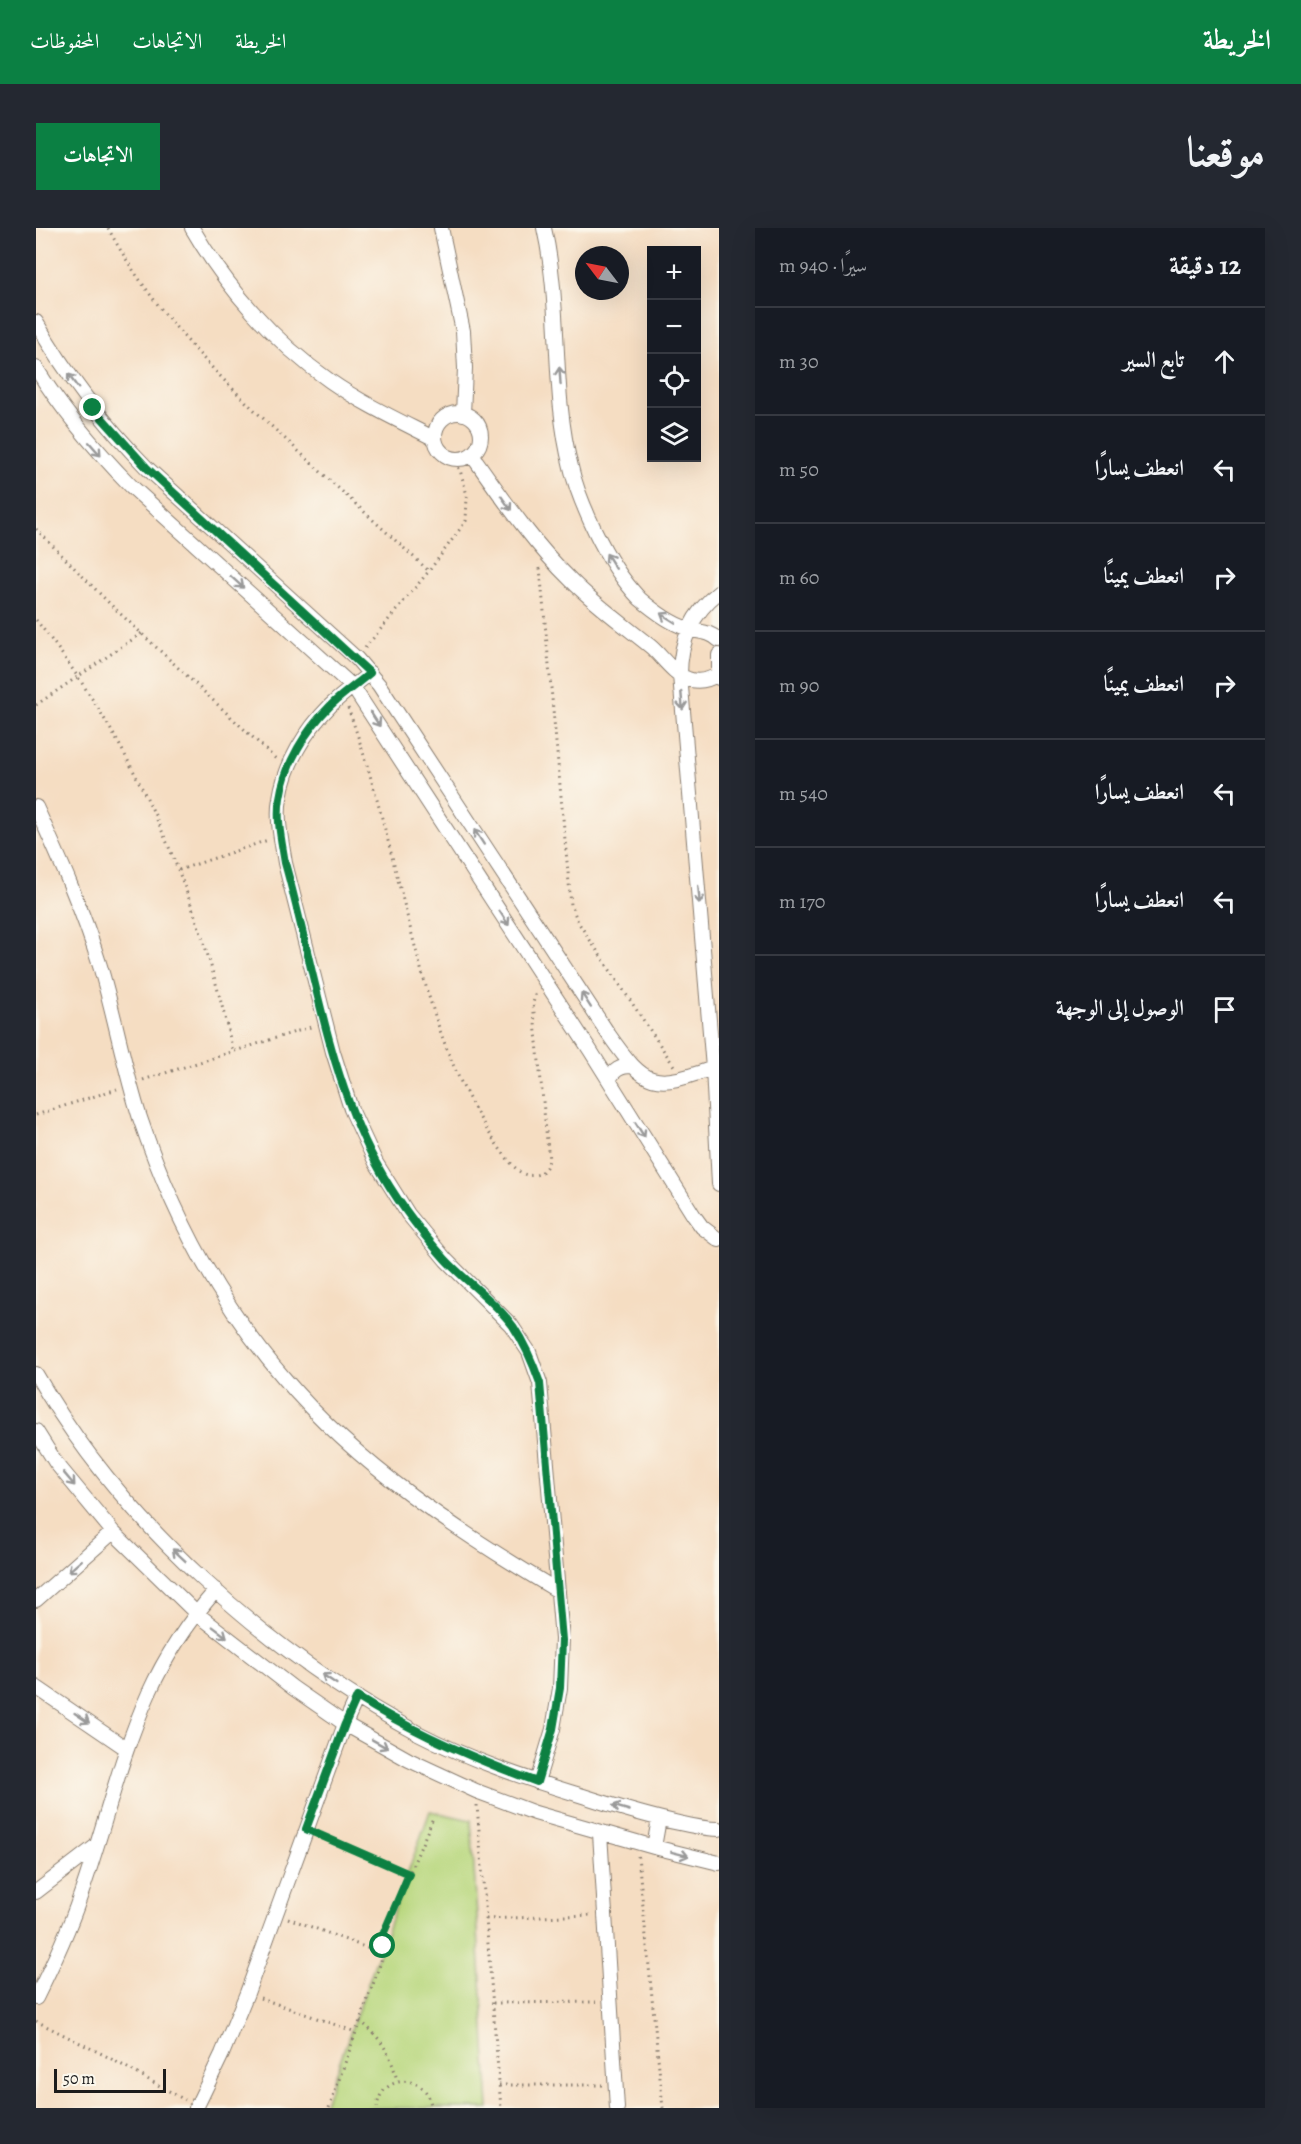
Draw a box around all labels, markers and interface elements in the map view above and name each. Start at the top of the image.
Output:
text: الخريطة [1203,21,1271,59]
text: المحفوظات [30,27,99,55]
text: الاتجاهات [132,27,202,55]
text: الخريطة [235,27,286,55]
button: الاتجاهات [36,123,160,190]
text: موقعنا [1187,123,1265,180]
north arrow [575,246,629,300]
map controls [647,246,701,462]
button: + [647,246,701,300]
text: 12 دقيقة [1169,248,1241,283]
text: سيرًا · 940 m [779,252,867,279]
button: − [647,300,701,354]
text: تابع السير [1123,345,1184,375]
icon: ahead [1208,345,1241,378]
text: 30 m [779,348,819,375]
button: locate [647,354,701,408]
one-way arrow [554,367,565,386]
one-way arrow [67,373,79,389]
route end [79,394,105,420]
button: layers [647,408,701,462]
one-way arrow [88,441,102,456]
text: انعطف يسارًا [1095,453,1184,483]
icon: left [1208,453,1241,486]
text: 50 m [779,456,819,483]
one-way arrow [500,494,512,510]
one-way arrow [605,553,618,570]
text: انعطف يمينًا [1104,561,1184,591]
icon: right [1208,561,1241,594]
text: 60 m [779,564,820,591]
one-way arrow [230,575,245,589]
one-way arrow [660,612,677,624]
text: انعطف يمينًا [1104,669,1184,699]
icon: right [1208,669,1241,702]
text: 90 m [779,672,819,699]
one-way arrow [677,690,688,710]
one-way arrow [369,710,381,727]
text: انعطف يسارًا [1095,777,1184,807]
icon: left [1208,777,1241,810]
text: 540 m [779,780,828,807]
one-way arrow [473,829,485,846]
one-way arrow [694,885,705,905]
text: انعطف يسارًا [1095,885,1184,915]
icon: left [1208,885,1241,918]
text: 170 m [779,888,826,915]
one-way arrow [498,909,510,925]
one-way arrow [580,992,593,1009]
text: الوصول إلى الوجهة [1056,993,1184,1023]
icon: arrive [1208,993,1241,1026]
one-way arrow [634,1121,646,1138]
one-way arrow [63,1471,76,1487]
one-way arrow [171,1548,186,1562]
one-way arrow [68,1559,83,1573]
one-way arrow [212,1626,228,1639]
one-way arrow [321,1672,338,1684]
one-way arrow [73,1712,89,1724]
one-way arrow [371,1738,388,1750]
one-way arrow [612,1802,631,1813]
one-way arrow [671,1848,690,1860]
route start [369,1932,395,1958]
scale bar [54,2066,166,2094]
text: 50 m [63,2068,95,2090]

